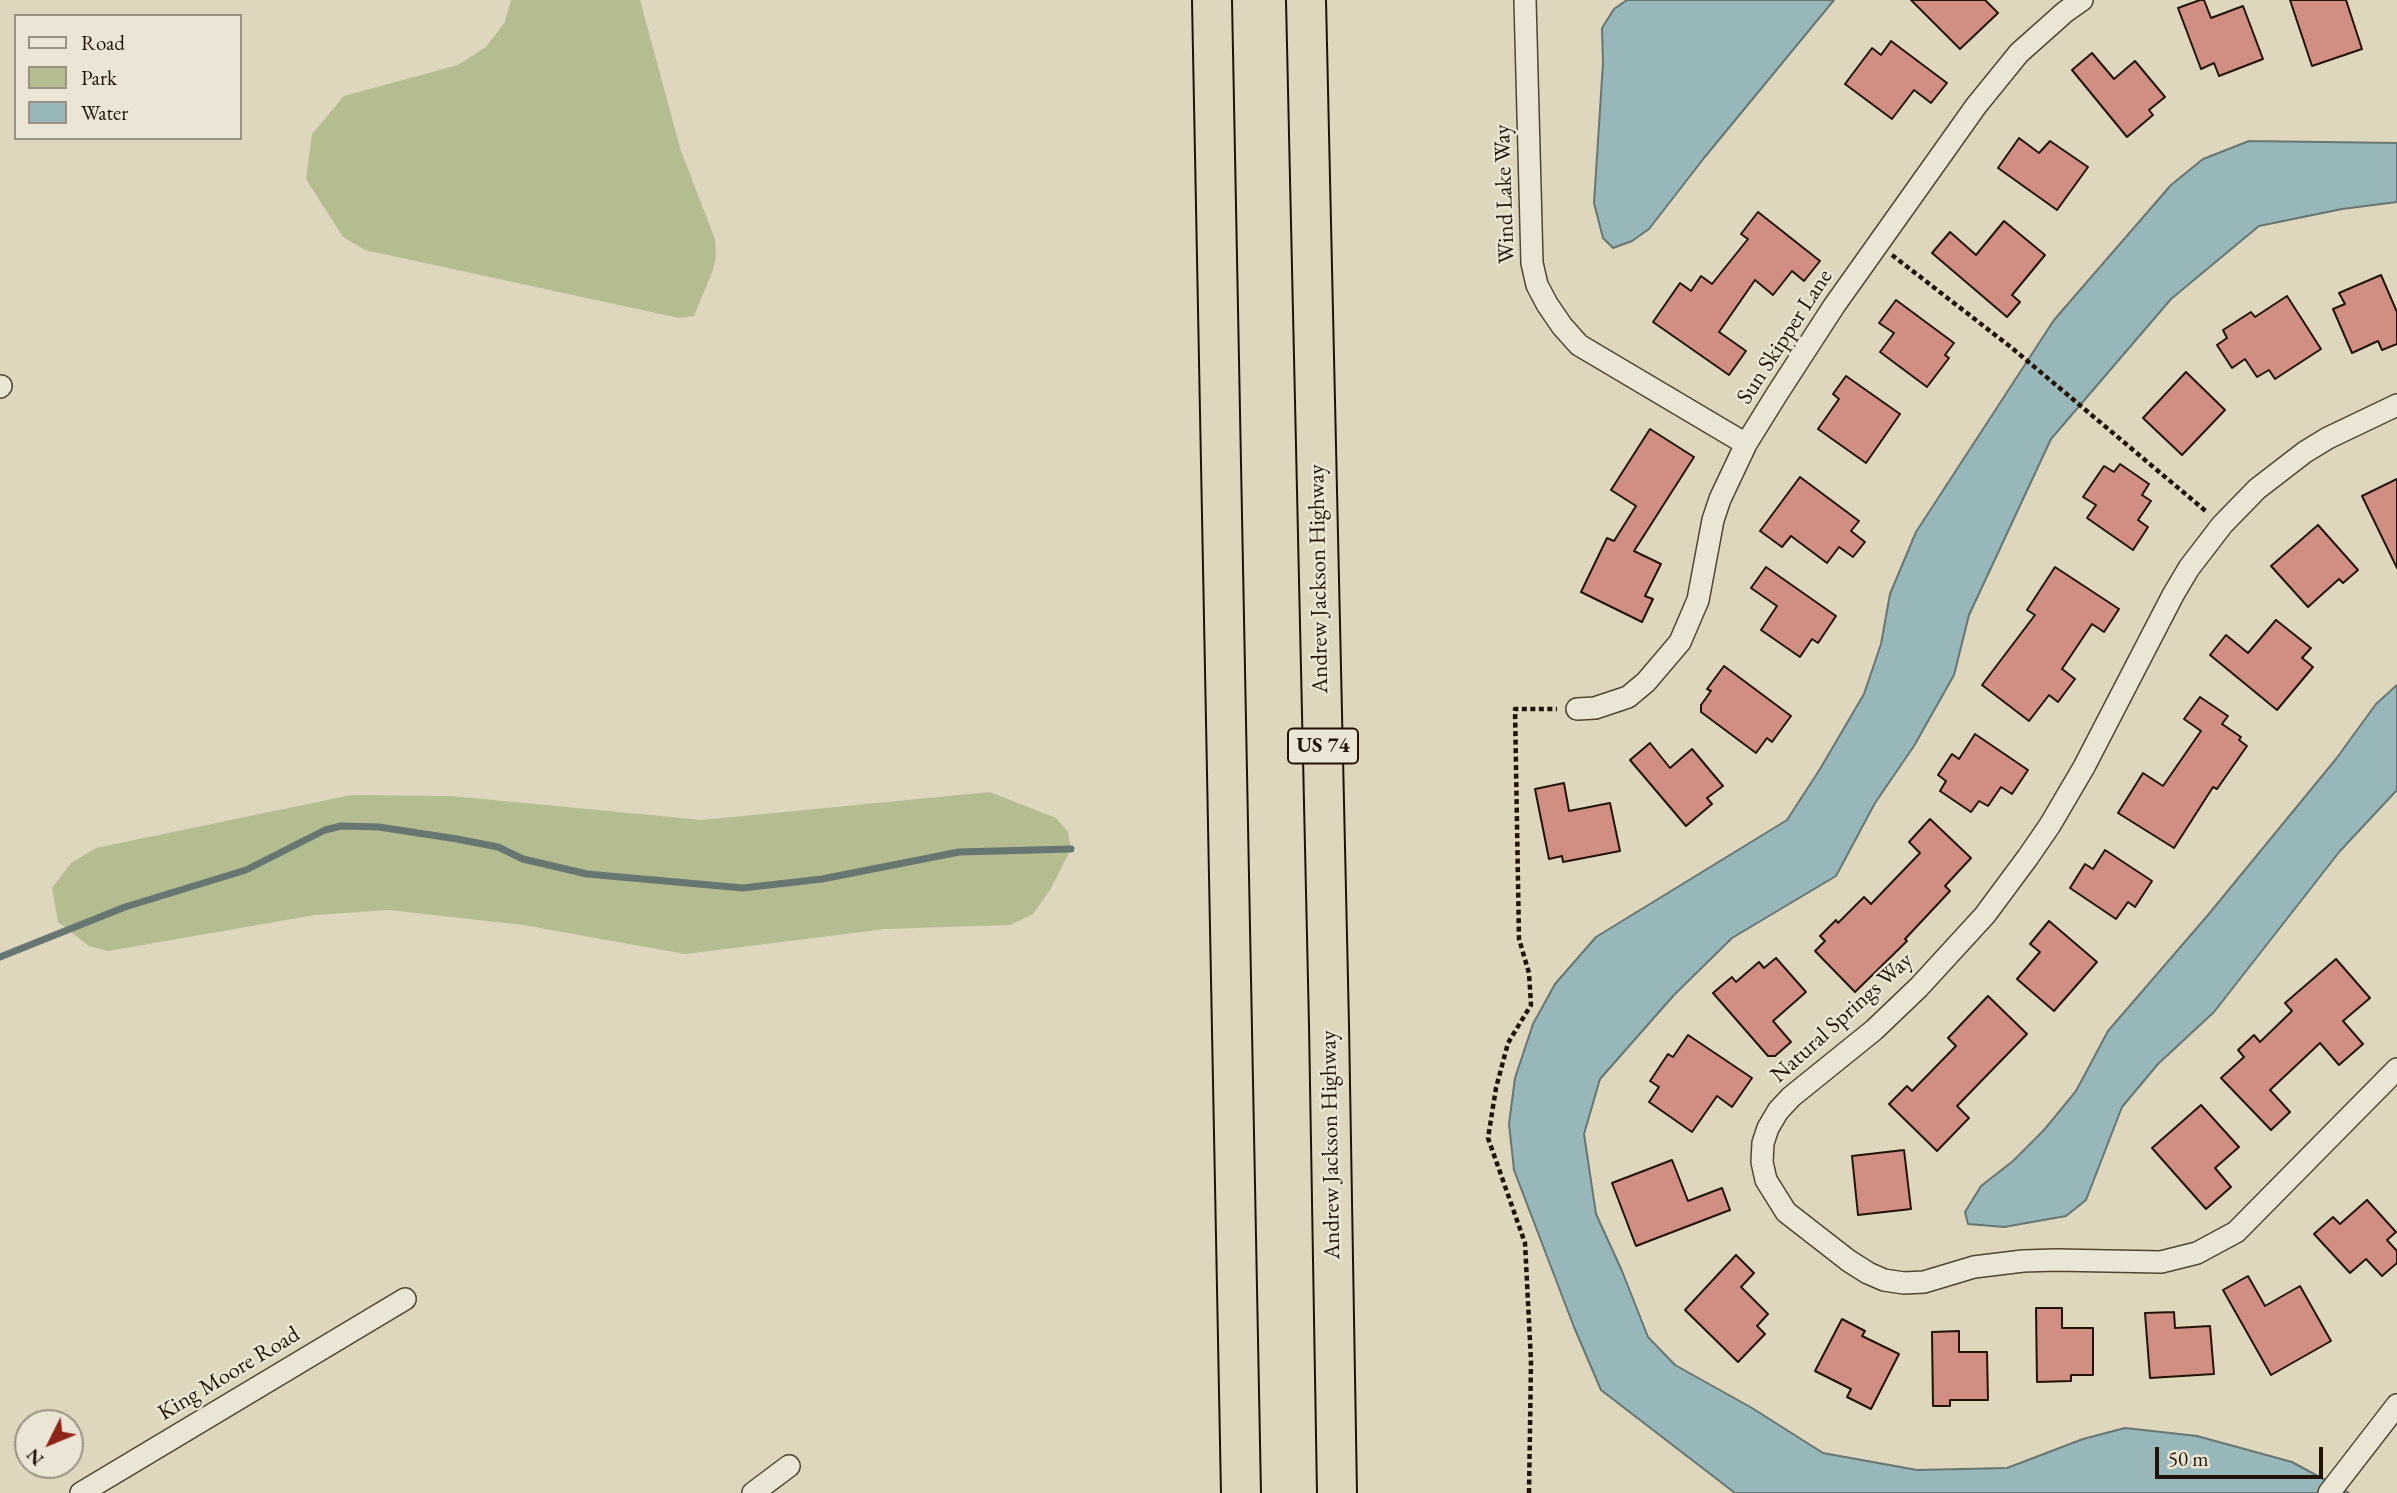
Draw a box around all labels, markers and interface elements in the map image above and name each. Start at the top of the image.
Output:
legend [14,14,242,140]
text: Road [81,29,125,56]
text: Park [81,64,117,91]
text: Water [81,99,128,126]
street label: Wind Lake Way [1489,124,1521,264]
street label: Sun Skipper Lane [1731,264,1839,410]
street label: Andrew Jackson Highway [1303,464,1335,694]
road number: US 74 [1288,728,1358,764]
street label: Natural Springs Way [1765,947,1919,1089]
street label: Andrew Jackson Highway [1315,1030,1347,1260]
street label: King Moore Road [153,1321,305,1427]
north arrow [14,1409,84,1479]
scale bar [2159,1434,2327,1478]
text: N [20,1443,49,1471]
text: 50 m [2168,1445,2209,1472]

